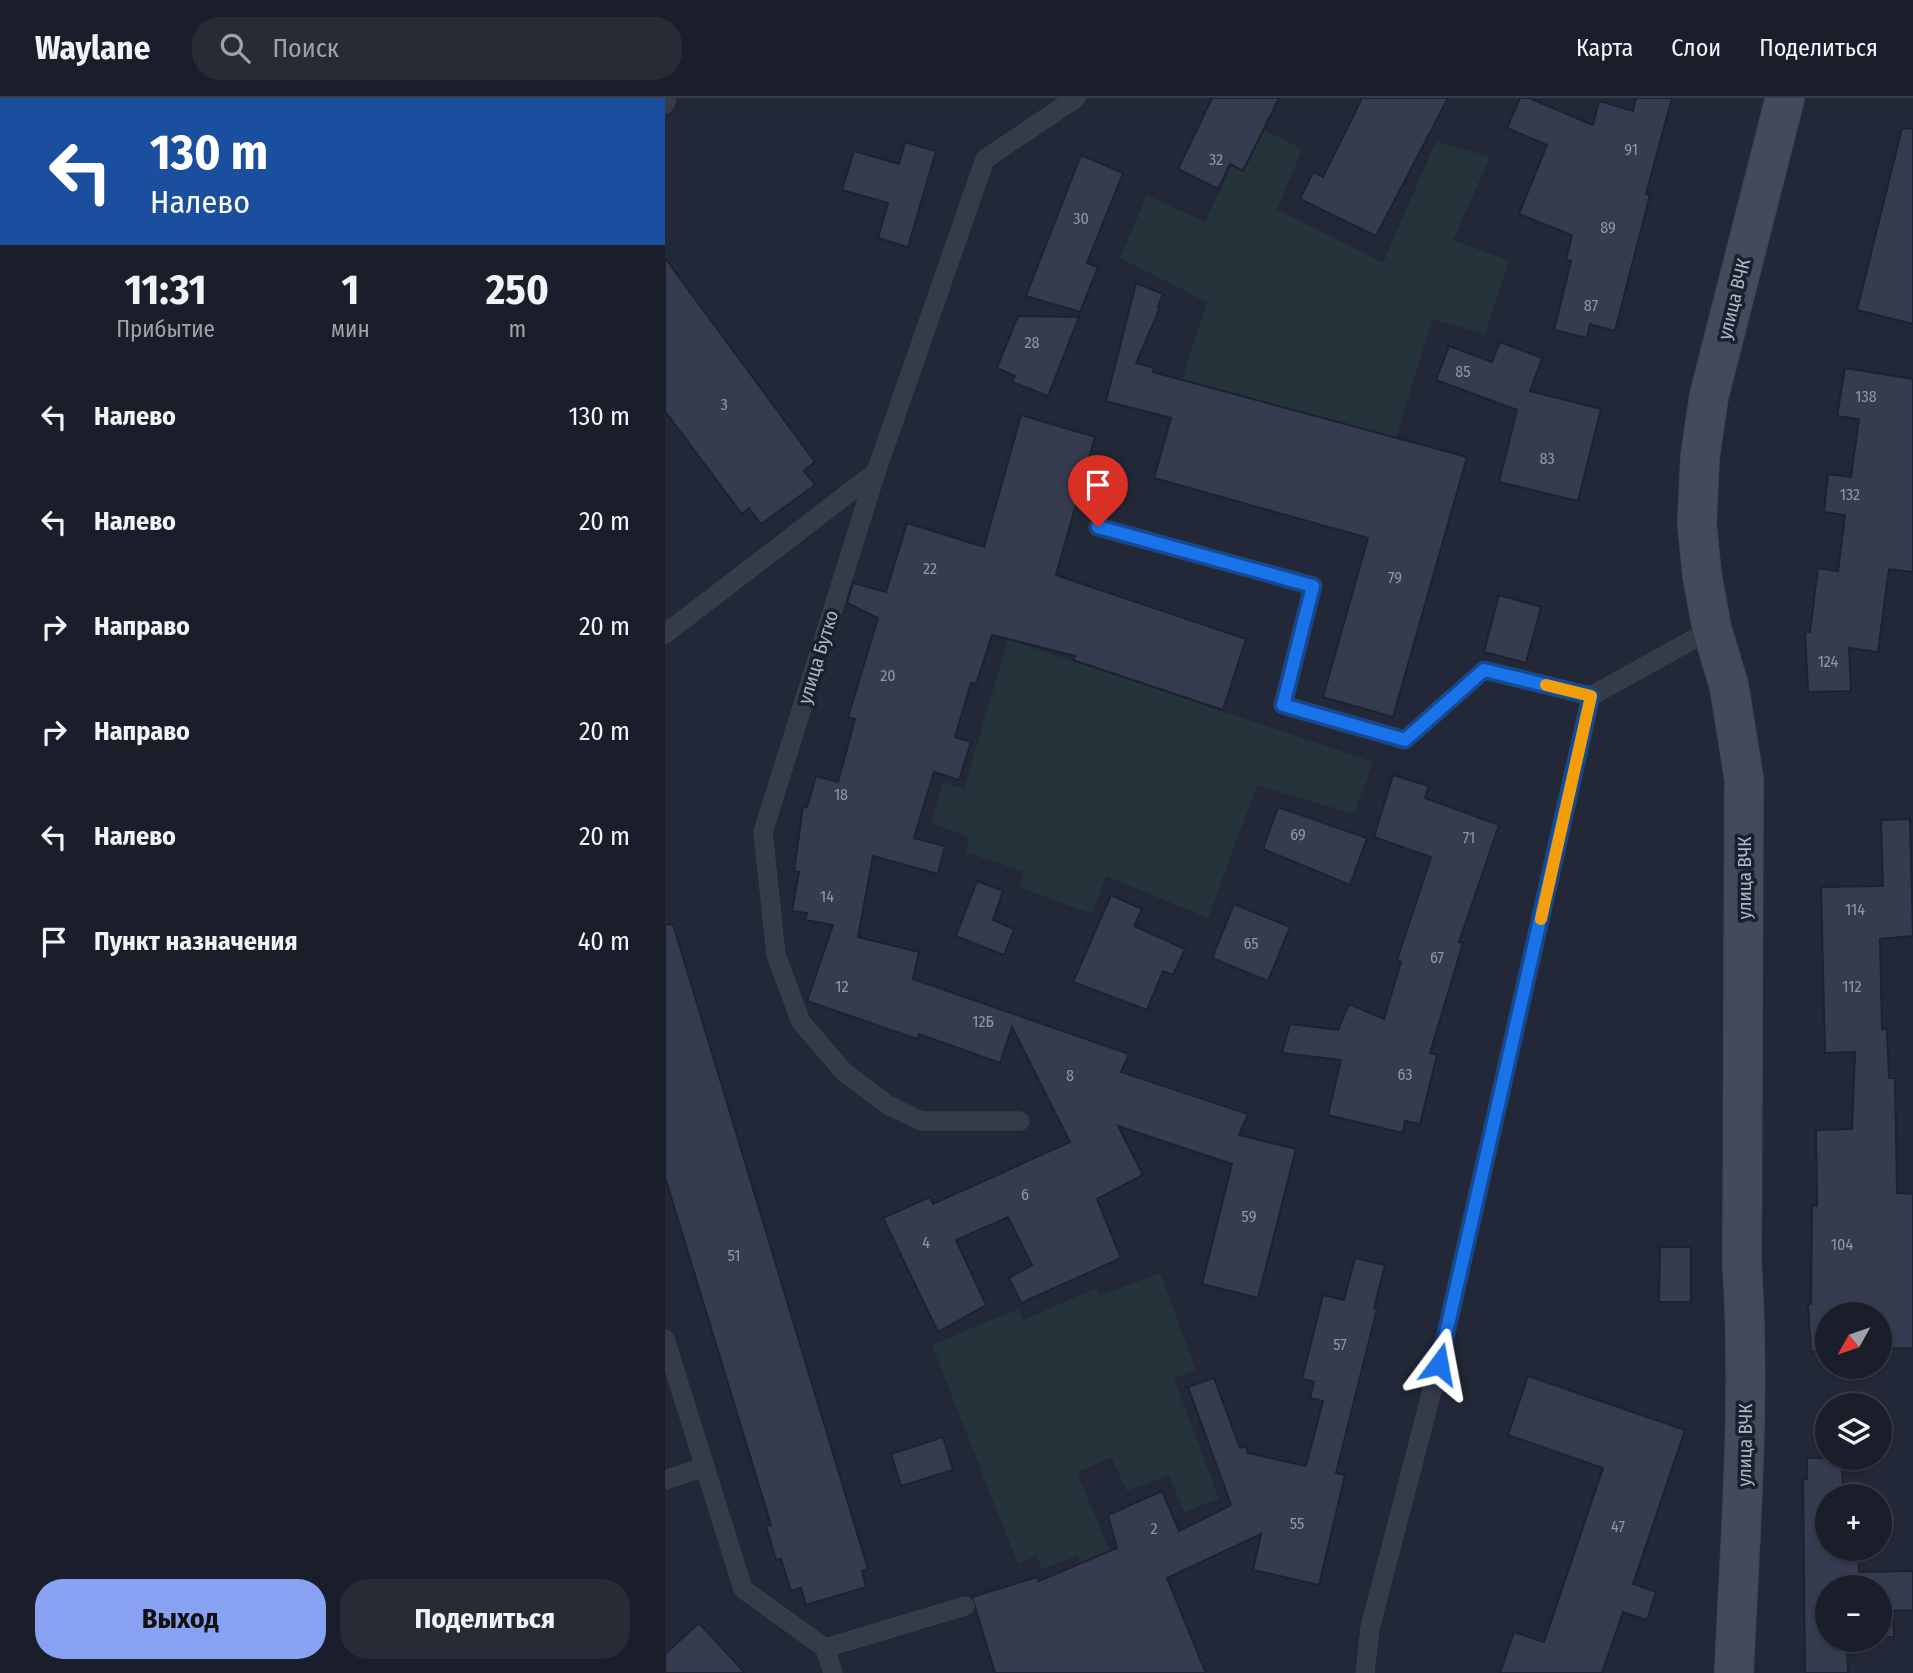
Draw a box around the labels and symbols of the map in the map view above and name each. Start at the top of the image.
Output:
house number: 91 [1624,140,1638,159]
house number: 32 [1209,150,1223,169]
house number: 30 [1073,209,1089,228]
house number: 89 [1600,218,1616,237]
street label: улица ВЧК [1713,256,1755,342]
house number: 87 [1584,296,1599,315]
house number: 28 [1024,333,1040,352]
house number: 85 [1455,362,1471,381]
house number: 138 [1855,387,1877,406]
house number: 3 [720,395,728,414]
house number: 83 [1539,449,1555,468]
pin [1068,455,1128,527]
house number: 132 [1840,485,1860,504]
house number: 22 [923,559,937,578]
house number: 79 [1388,568,1402,587]
street label: улица Бутко [793,607,843,707]
house number: 124 [1818,652,1839,671]
house number: 20 [880,666,896,685]
house number: 18 [834,785,848,804]
house number: 69 [1290,825,1306,844]
house number: 71 [1463,828,1475,847]
street label: улица ВЧК [1733,836,1756,920]
house number: 14 [820,887,834,906]
house number: 114 [1845,900,1865,919]
house number: 65 [1243,934,1259,953]
house number: 67 [1430,948,1445,967]
house number: 12 [835,977,849,996]
house number: 112 [1842,977,1862,996]
house number: 12Б [972,1012,994,1031]
house number: 63 [1397,1065,1413,1084]
house number: 8 [1066,1066,1074,1085]
house number: 6 [1021,1185,1029,1204]
house number: 59 [1242,1207,1257,1226]
house number: 4 [922,1233,930,1252]
house number: 104 [1831,1235,1853,1254]
house number: 51 [728,1246,740,1265]
north arrow [1815,1302,1892,1379]
position arrow [1402,1327,1476,1401]
house number: 57 [1333,1335,1347,1354]
street label: улица ВЧК [1733,1403,1757,1487]
house number: 55 [1290,1514,1304,1533]
house number: 47 [1611,1517,1625,1536]
house number: 2 [1150,1519,1158,1538]

